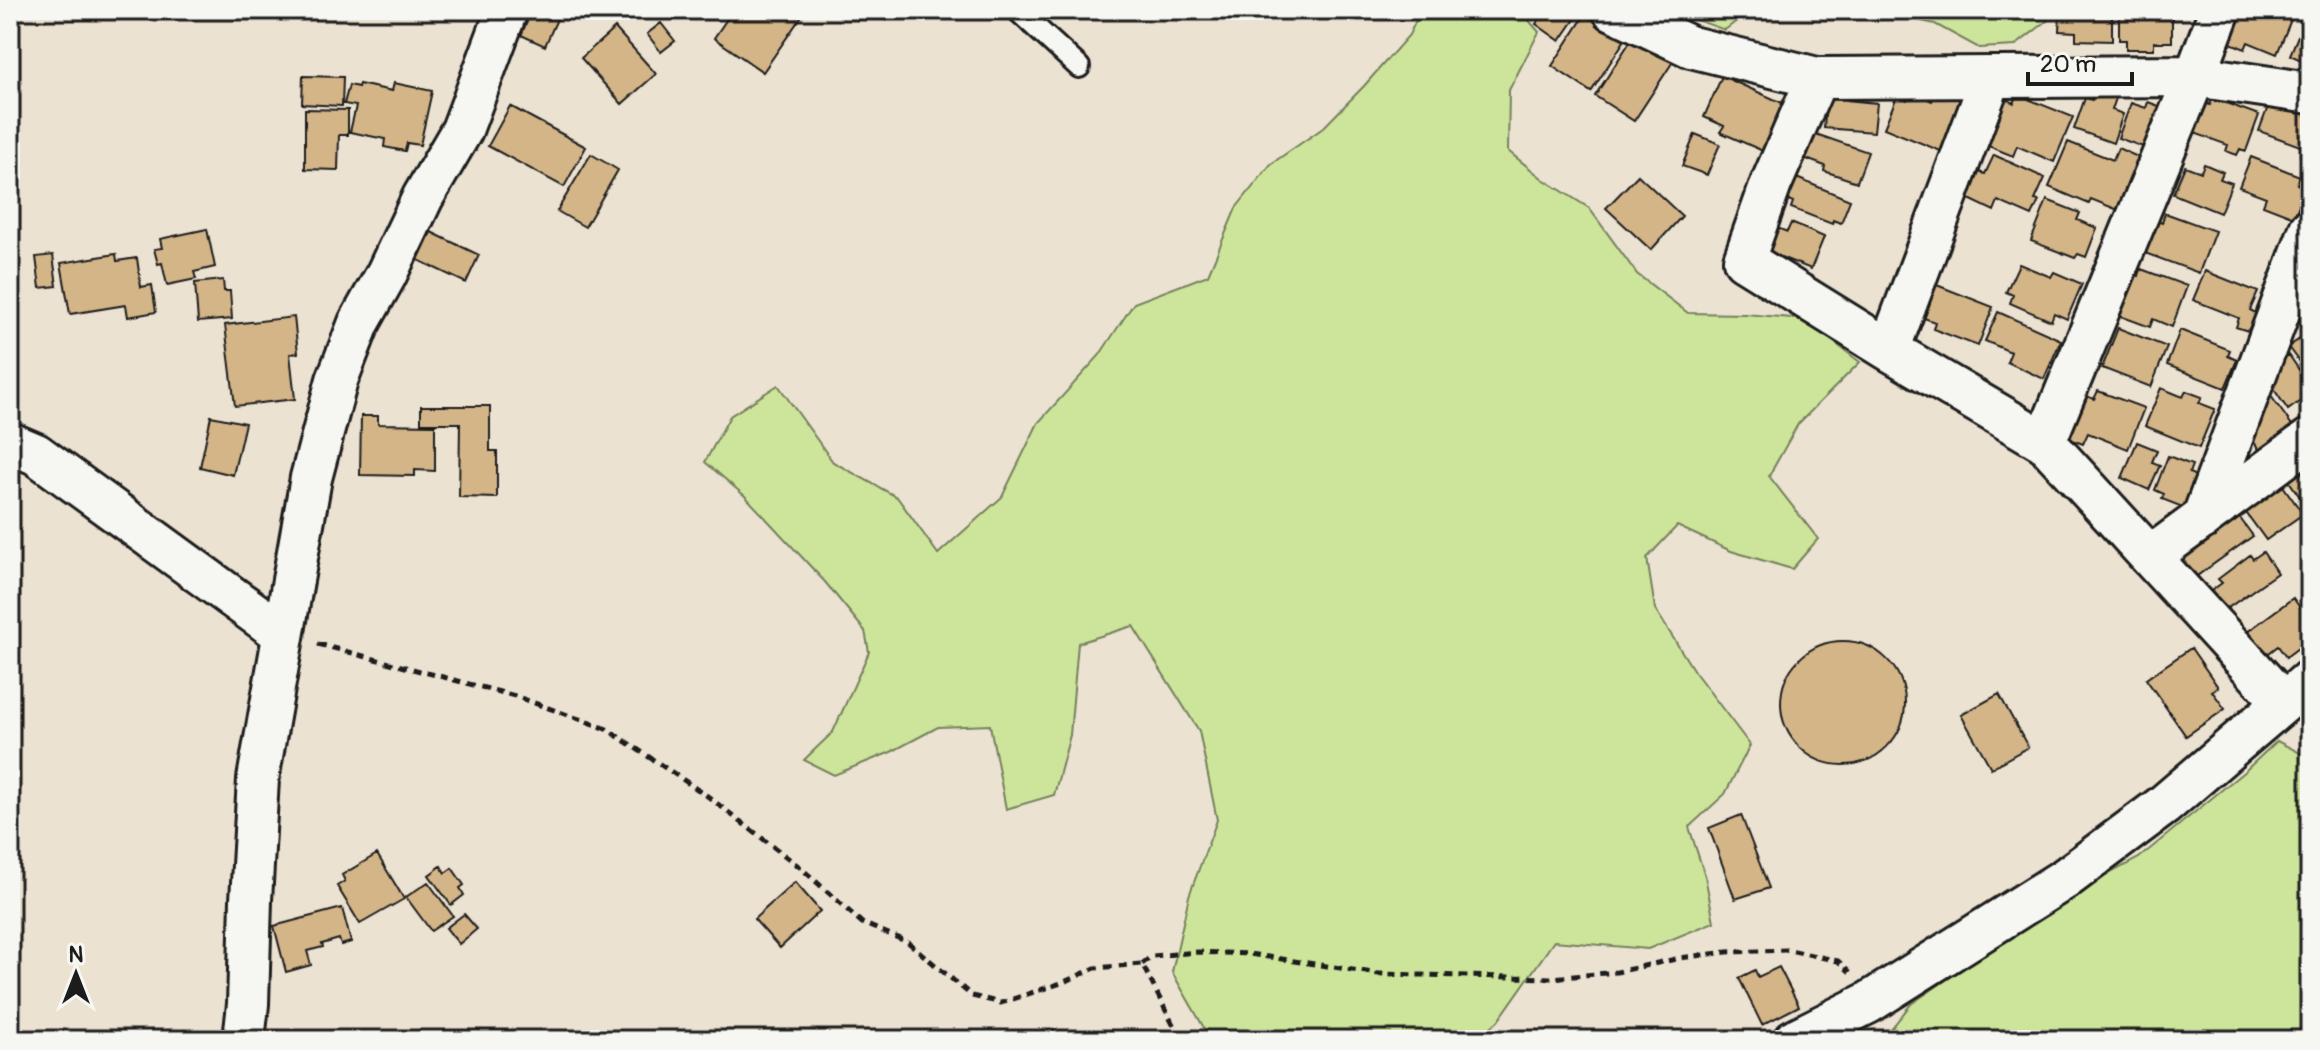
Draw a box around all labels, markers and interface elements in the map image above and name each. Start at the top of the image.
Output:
scale bar [2028,36,2132,86]
text: 20 m [2040,50,2096,79]
north arrow [36,934,116,1014]
text: N [69,941,84,969]

